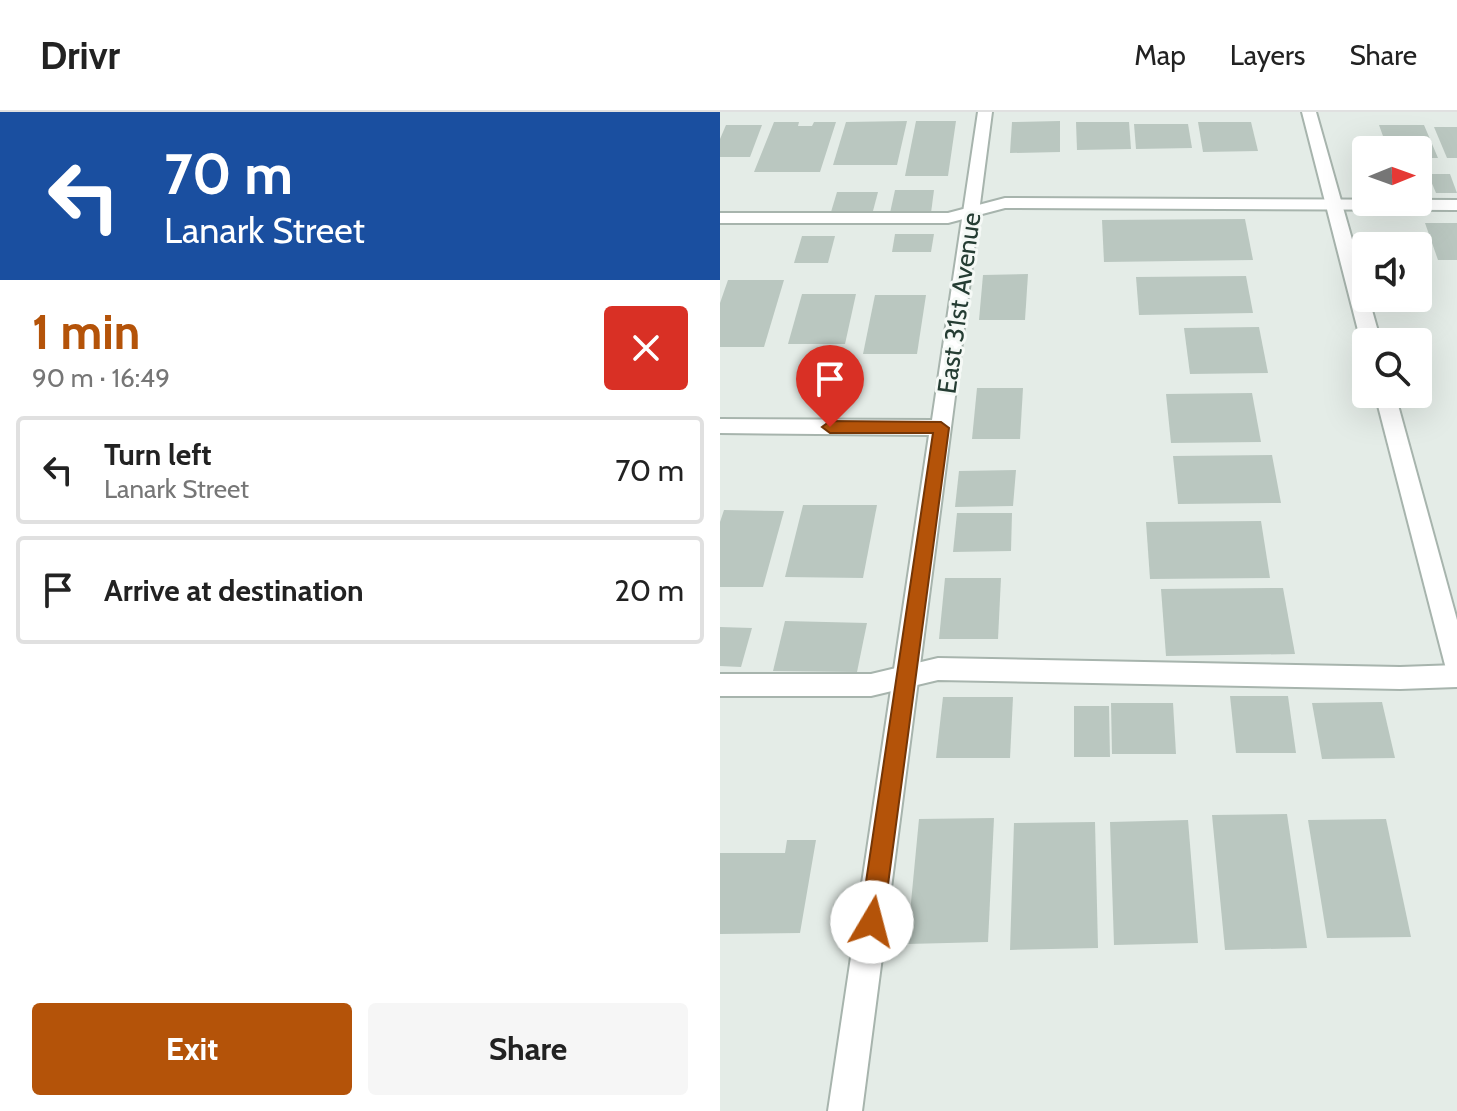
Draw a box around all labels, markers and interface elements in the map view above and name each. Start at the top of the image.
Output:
text: Drivr [40,32,120,79]
text: Map [1134,38,1186,72]
text: Layers [1230,38,1305,72]
text: Share [1349,38,1417,72]
north arrow [1352,136,1432,216]
map controls [1352,136,1432,408]
text: 70 m [164,140,293,208]
icon: left [32,144,136,248]
text: Lanark Street [164,208,365,252]
street label: East 31st Avenue [930,210,988,396]
button: sound [1352,232,1432,312]
text: 1 min [32,303,140,361]
button: close [604,306,688,390]
button: search [1352,328,1432,408]
pin [796,345,864,427]
icon: arrive [808,357,852,401]
text: 90 m · 16:49 [32,362,170,394]
text: Turn left [104,436,212,473]
icon: left [36,448,80,492]
text: 70 m [615,452,684,489]
text: Lanark Street [104,473,249,505]
icon: arrive [36,568,80,612]
text: Arrive at destination [104,572,364,609]
text: 20 m [614,572,684,609]
position arrow [830,880,914,964]
button: Exit [32,1003,352,1095]
button: Share [368,1003,688,1095]

